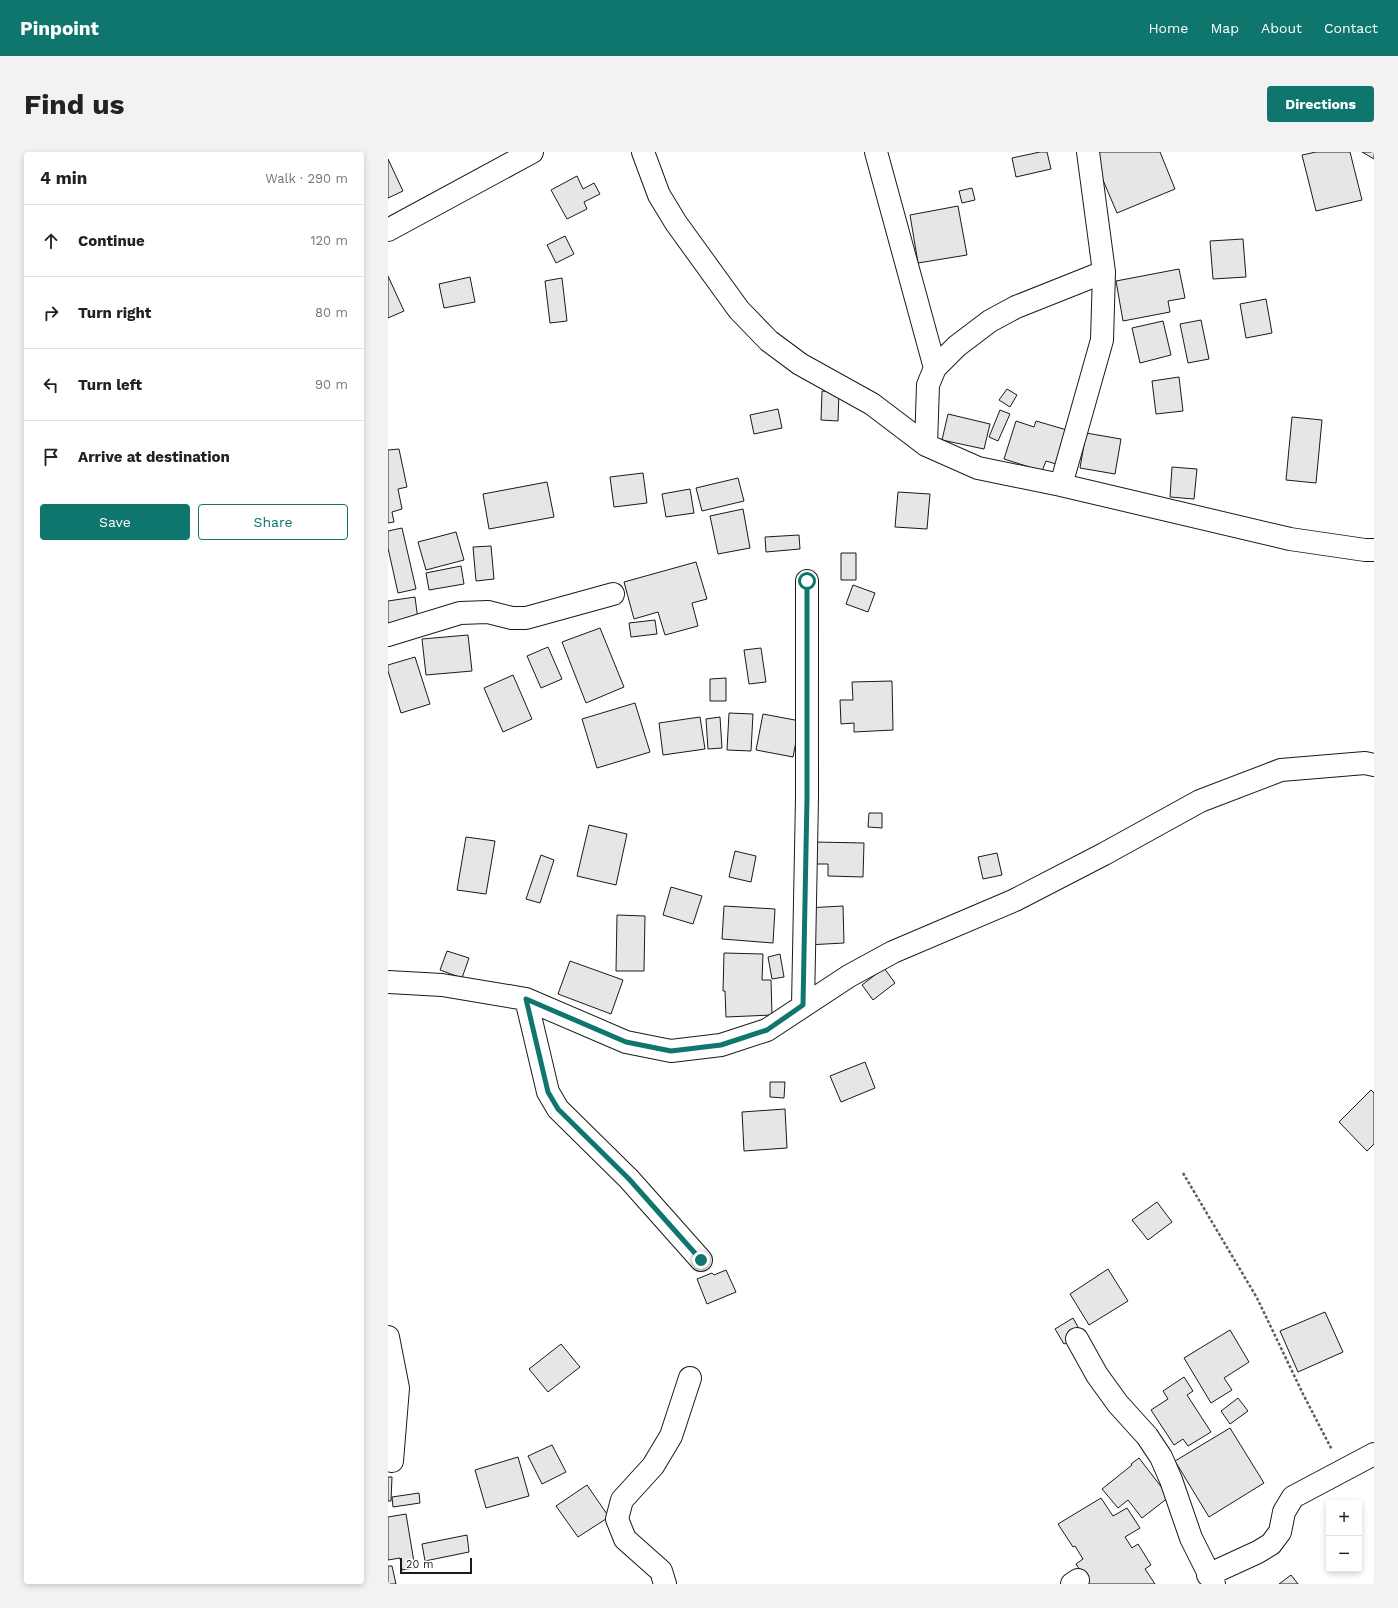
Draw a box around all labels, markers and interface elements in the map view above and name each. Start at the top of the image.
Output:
text: Pinpoint [20,17,99,40]
text: Home [1148,20,1188,36]
text: Map [1210,20,1239,36]
text: About [1261,20,1302,36]
text: Contact [1324,20,1378,36]
button: Directions [1267,86,1374,122]
text: Find us [24,88,124,121]
text: 4 min [40,168,87,188]
text: Walk · 290 m [265,171,348,186]
icon: ahead [40,230,62,252]
text: Continue [78,232,145,250]
text: 120 m [310,233,348,248]
icon: right [40,302,62,324]
text: Turn right [78,304,151,322]
text: 80 m [315,305,348,320]
icon: left [40,374,62,396]
text: Turn left [78,376,142,394]
text: 90 m [315,377,348,392]
icon: arrive [40,446,62,468]
text: Arrive at destination [78,448,230,466]
button: Save [40,504,190,540]
button: Share [198,504,348,540]
route start [798,572,816,590]
route end [692,1251,710,1269]
map controls [1326,1500,1362,1572]
button: + [1326,1500,1362,1536]
button: − [1326,1536,1362,1572]
scale bar [400,1556,472,1575]
text: 20 m [406,1558,434,1571]

